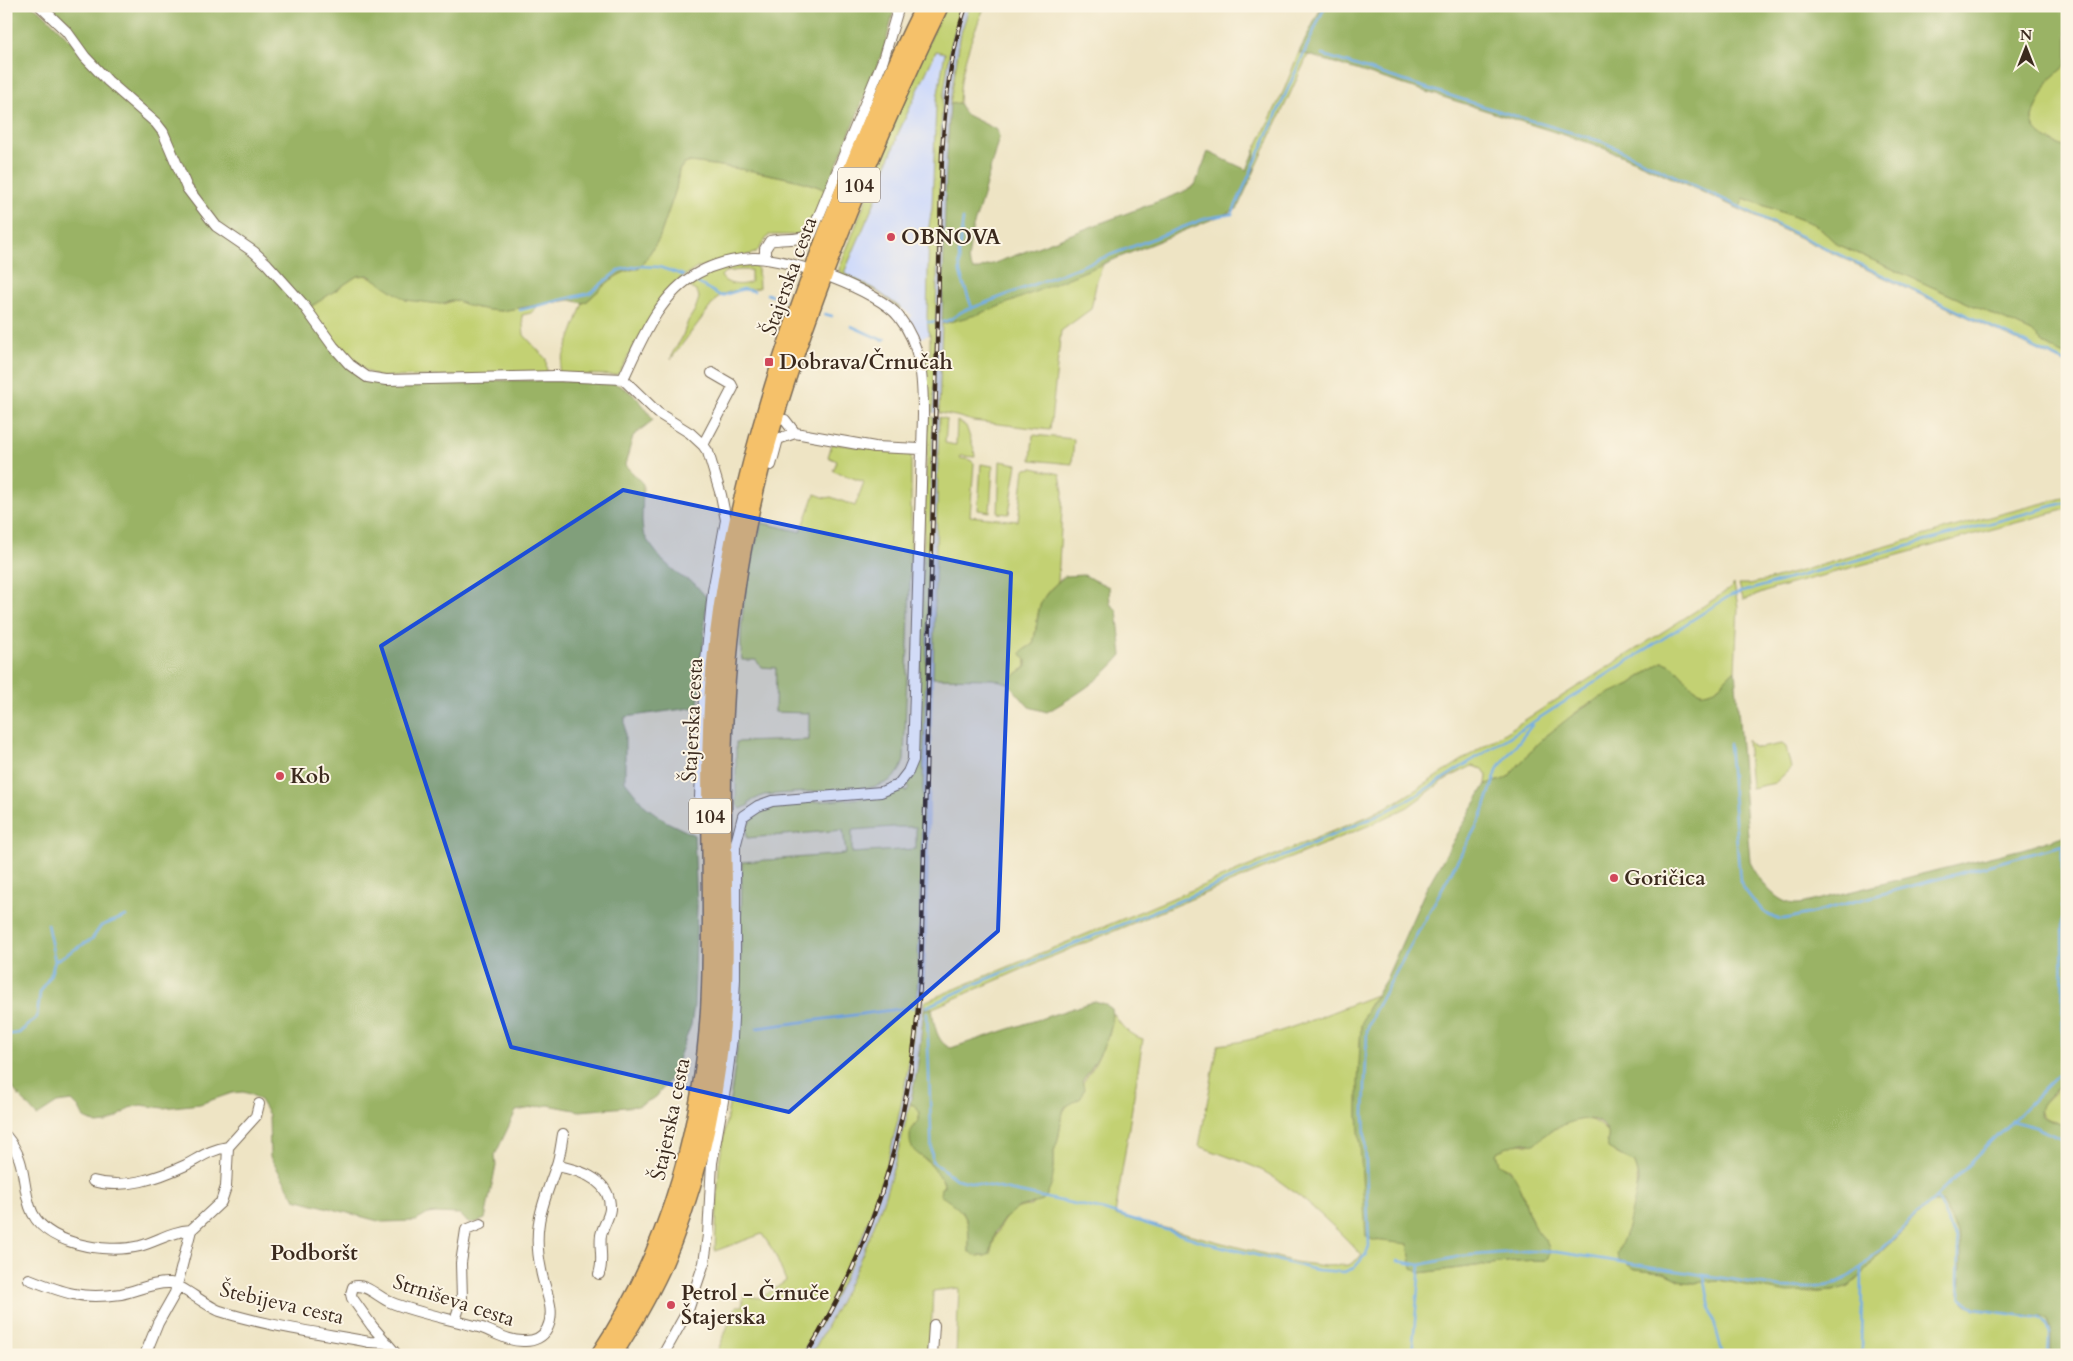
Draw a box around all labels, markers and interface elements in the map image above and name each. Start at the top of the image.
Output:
north arrow [2000,22,2050,72]
text: N [2020,26,2032,45]
road number: 104 [838,168,880,202]
street label: Štajerska cesta [754,213,824,339]
place label: OBNOVA [901,223,1001,252]
marker: OBNOVA [885,231,897,243]
place label: Dobrava/Črnučah [779,347,953,377]
marker: Dobrava/Črnučah [763,356,775,368]
street label: Štajerska cesta [674,657,710,783]
place label: Kob [290,762,330,791]
marker: Kob [274,770,286,782]
road number: 104 [689,798,731,834]
place label: Goričica [1624,864,1706,893]
marker: Goričica [1608,872,1620,884]
street label: Štajerska cesta [642,1055,698,1183]
district label: Podboršt [270,1238,358,1268]
street label: Strniševa cesta [389,1267,518,1334]
street label: Štebijeva cesta [217,1274,347,1332]
place label: Petrol - Črnuče Štajerska [681,1278,830,1332]
marker: Petrol - Črnuče Štajerska [665,1299,677,1311]

